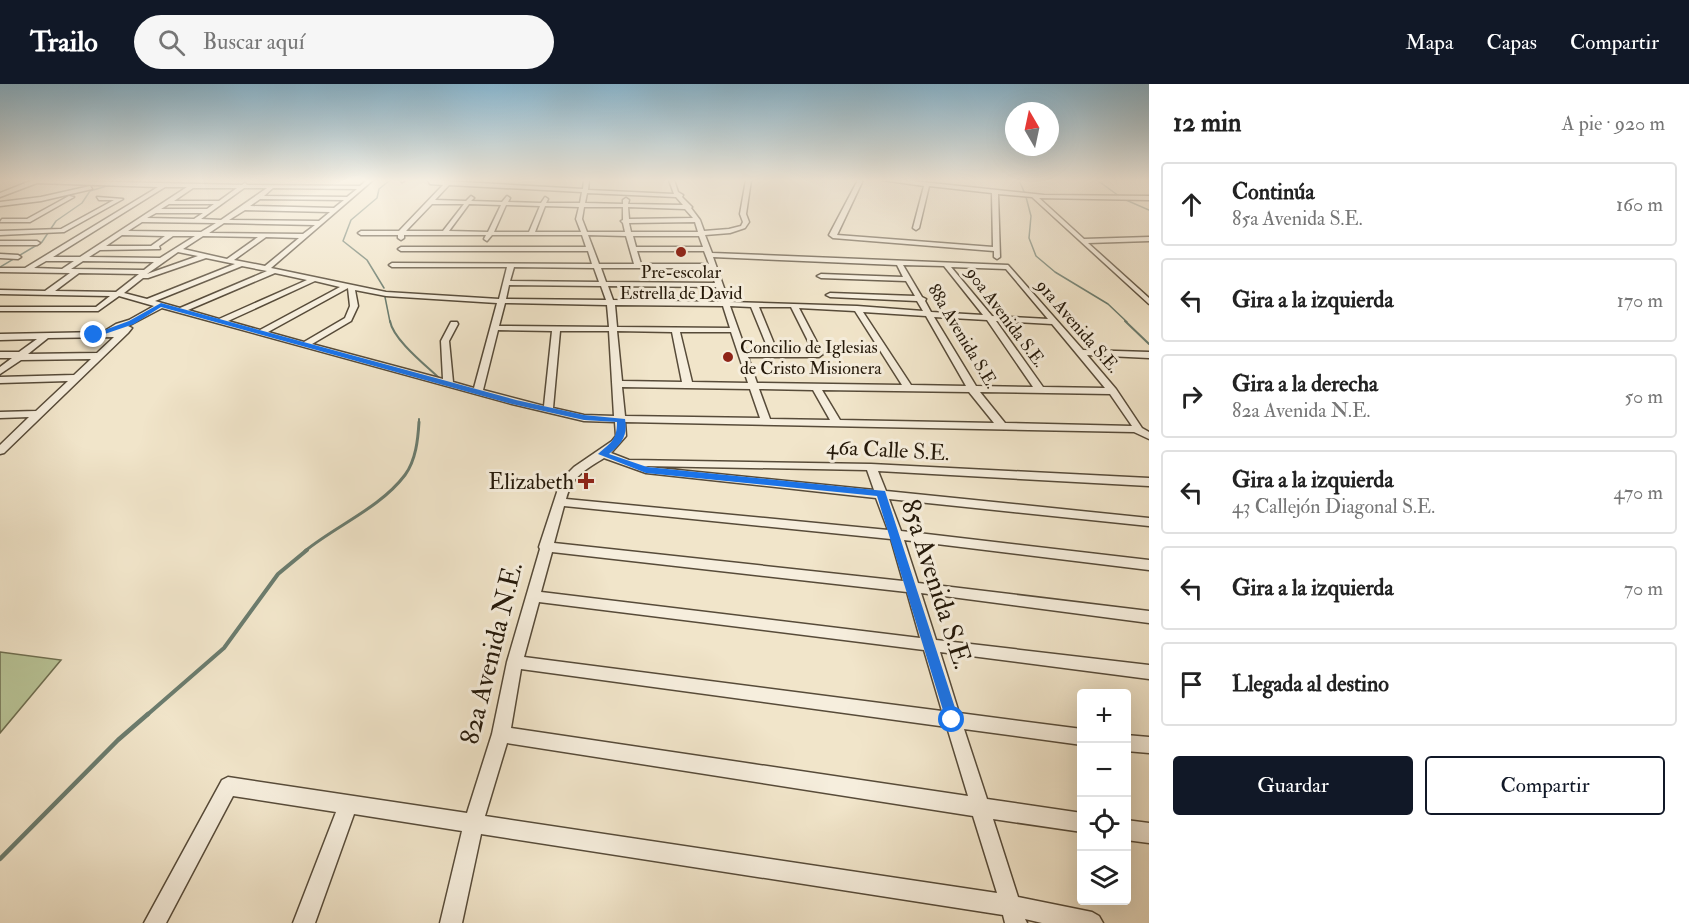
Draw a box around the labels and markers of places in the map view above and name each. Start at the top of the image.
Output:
marker: Pre-escolar Estrella de David [674,245,688,259]
place label: Pre-escolar Estrella de David [620,261,743,305]
place label: Concilio de Iglesias de Cristo Misionera [740,336,882,380]
marker: Concilio de Iglesias de Cristo Misionera [721,350,735,364]
place label: Elizabeth [488,468,574,496]
marker: Elizabeth [579,474,593,488]

